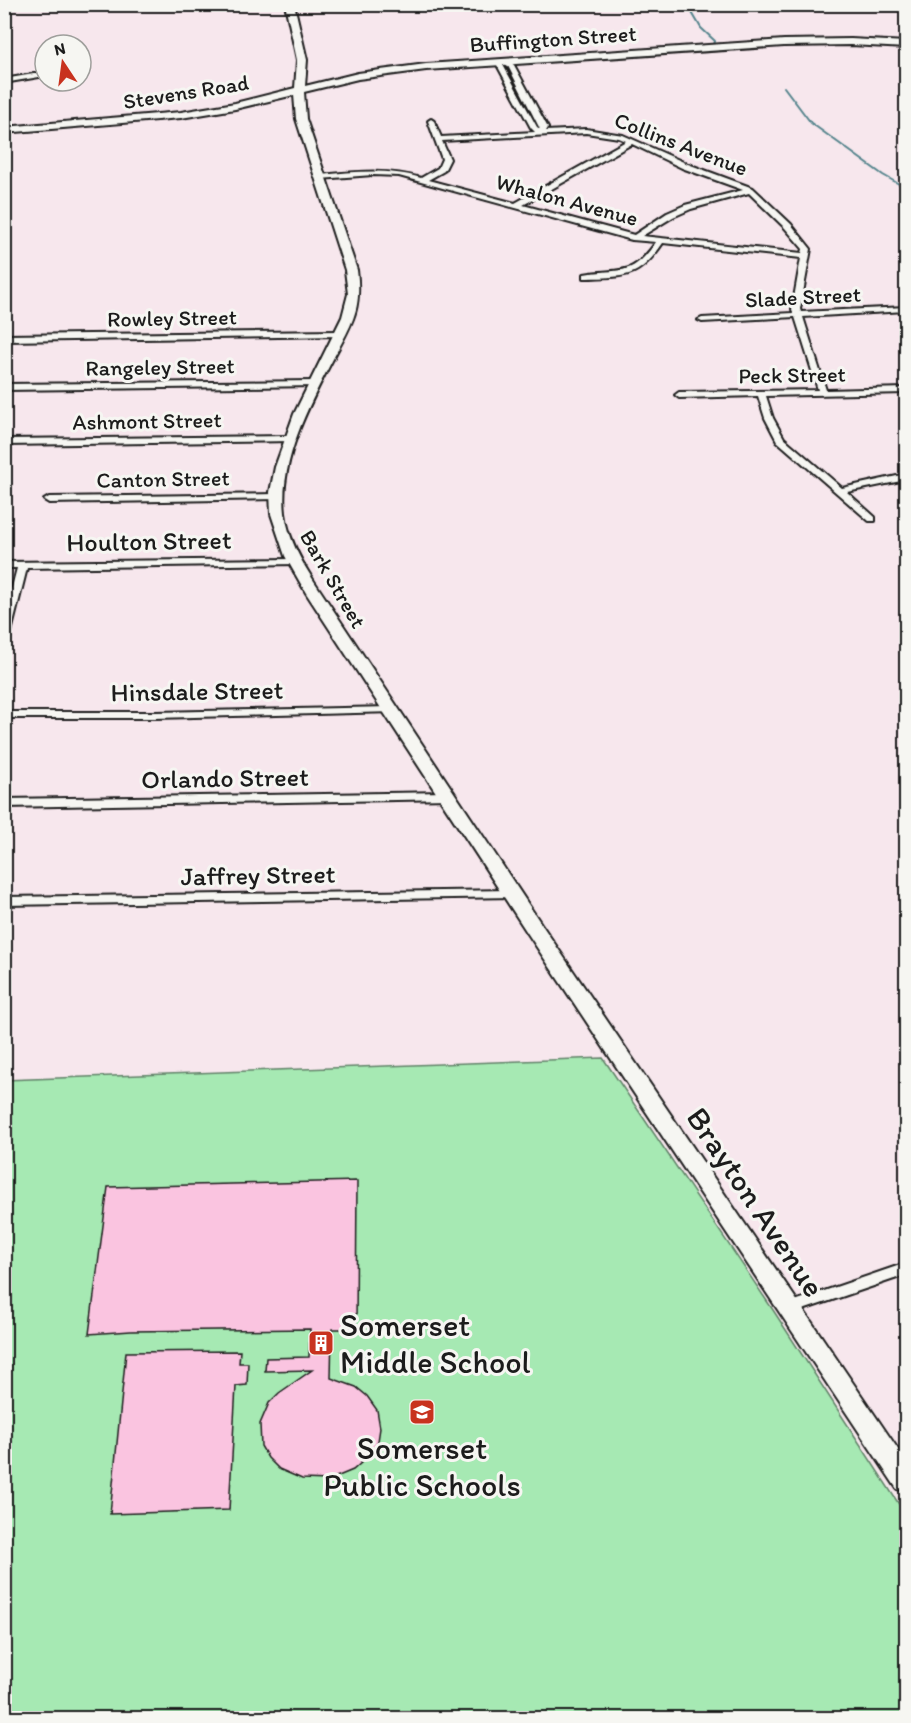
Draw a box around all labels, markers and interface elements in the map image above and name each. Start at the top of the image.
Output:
street label: Buffington Street [469,20,637,58]
north arrow [33,33,93,93]
text: N [52,38,67,59]
street label: Stevens Road [121,69,251,115]
street label: Collins Avenue [610,106,752,182]
street label: Whalon Avenue [493,168,641,232]
street label: Slade Street [744,280,862,314]
street label: Rowley Street [107,303,237,333]
street label: Rangeley Street [85,352,235,382]
street label: Peck Street [738,361,846,389]
street label: Ashmont Street [72,406,222,436]
street label: Canton Street [96,464,230,494]
street label: Houlton Street [66,524,232,558]
street label: Bark Street [294,525,372,633]
street label: Hinsdale Street [110,673,284,709]
street label: Orlando Street [141,761,309,795]
street label: Jaffrey Street [180,858,336,892]
street label: Brayton Avenue [679,1100,833,1304]
place label: Somerset Middle School [340,1306,531,1381]
building icon: Somerset Middle School [306,1328,336,1358]
school or university icon: Somerset Public Schools [407,1397,437,1427]
place label: Somerset Public Schools [323,1429,521,1504]

